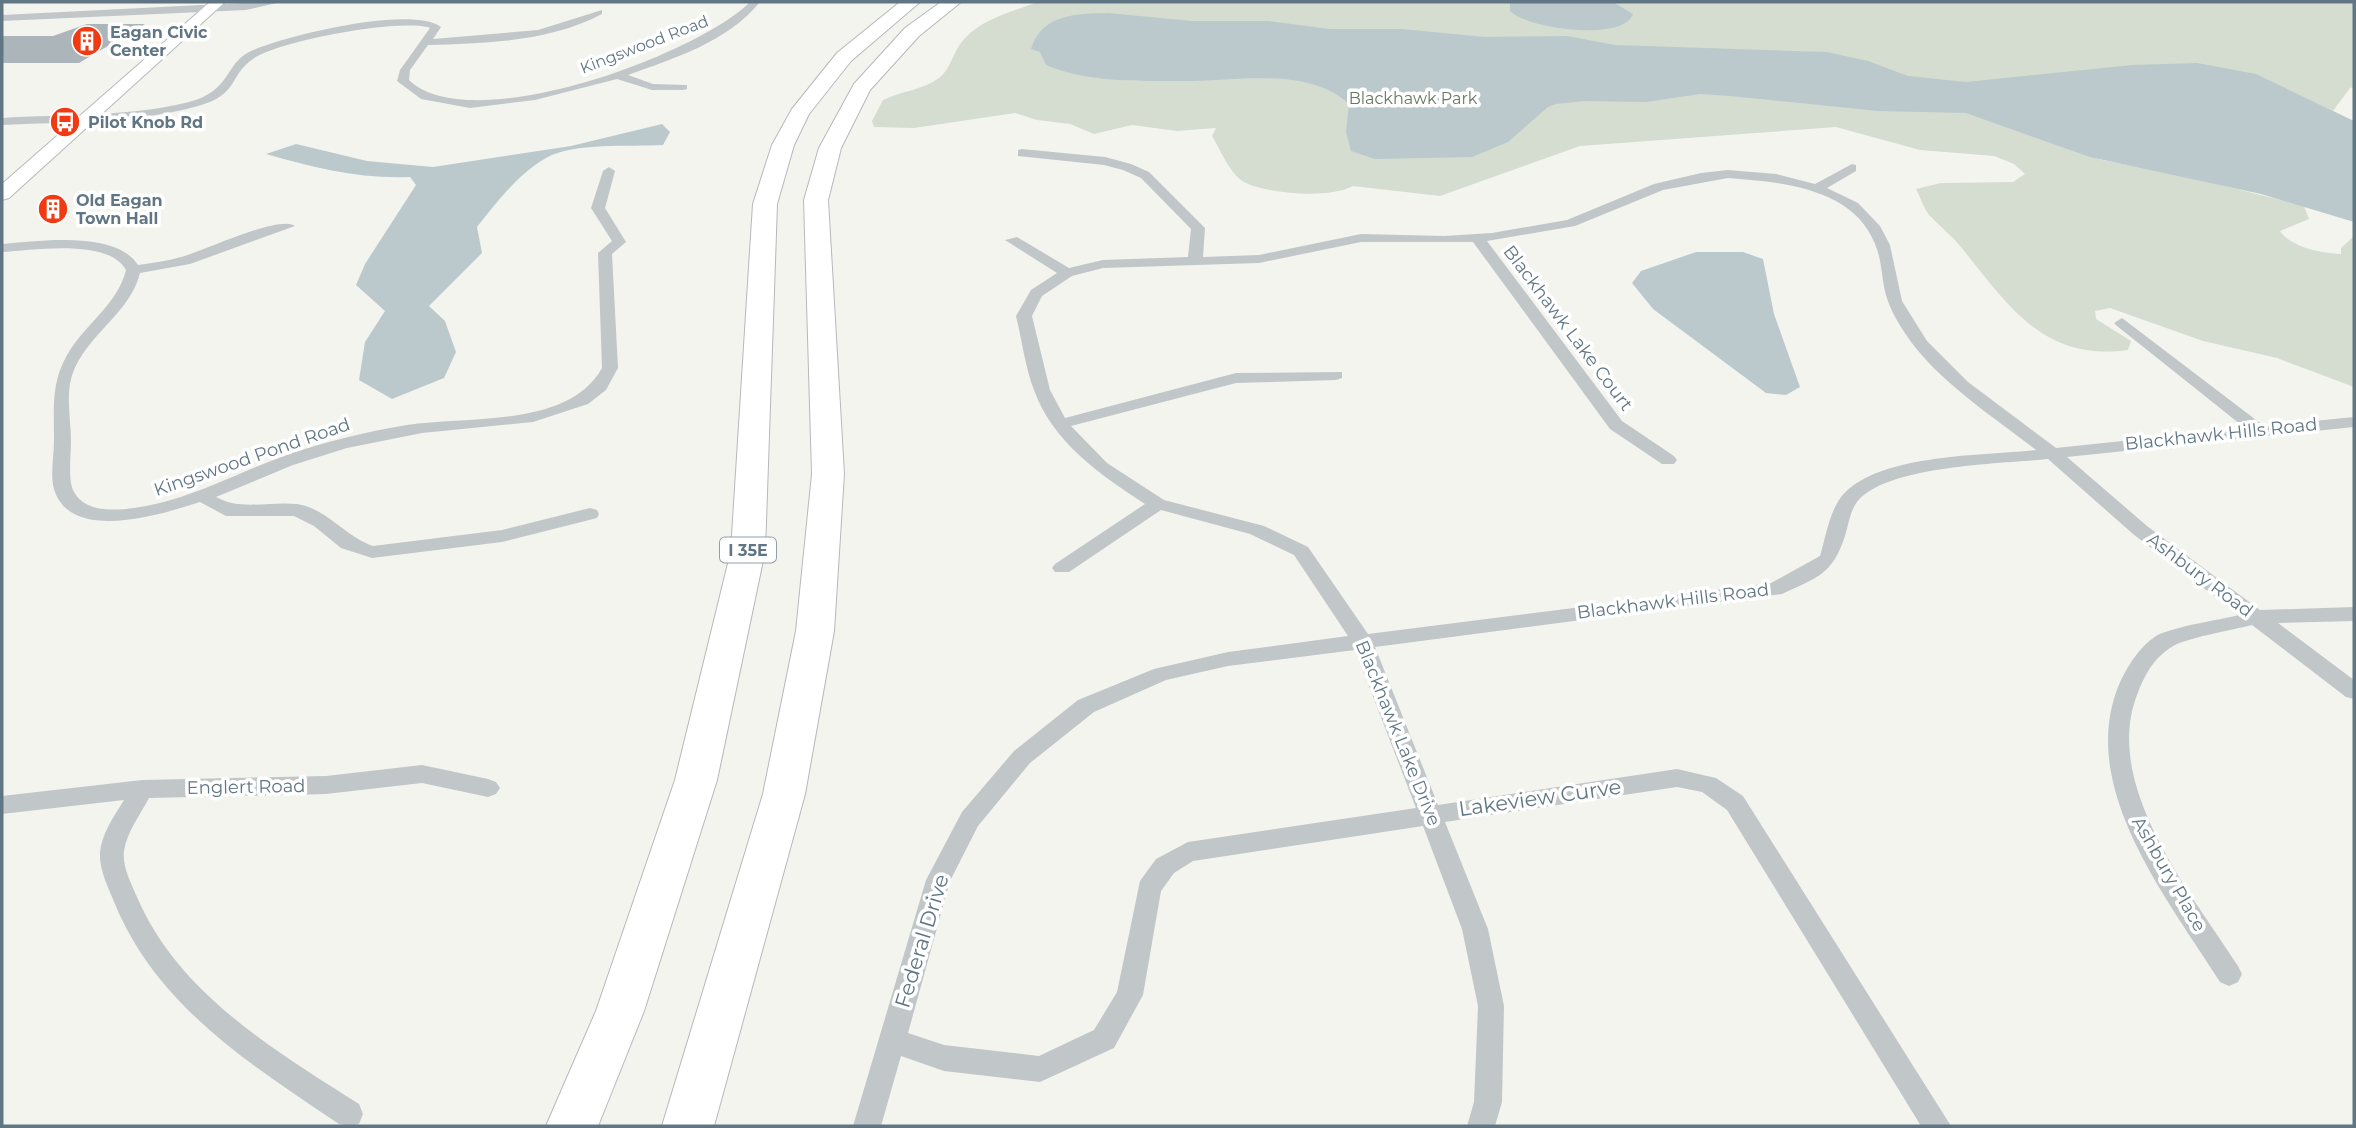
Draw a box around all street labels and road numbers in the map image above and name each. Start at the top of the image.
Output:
street label: Kingswood Road [577,11,711,78]
street label: Blackhawk Lake Court [1499,241,1637,415]
street label: Kingswood Pond Road [151,413,353,501]
street label: Blackhawk Hills Road [2124,413,2318,455]
street label: Ashbury Road [2143,528,2257,622]
road number: I 35E [720,538,776,562]
street label: Blackhawk Hills Road [1576,578,1770,624]
street label: Blackhawk Lake Drive [1351,637,1445,829]
street label: Lakeview Curve [1457,774,1623,821]
street label: Englert Road [186,775,306,799]
street label: Ashbury Place [2127,813,2211,935]
street label: Federal Drive [889,871,954,1011]

